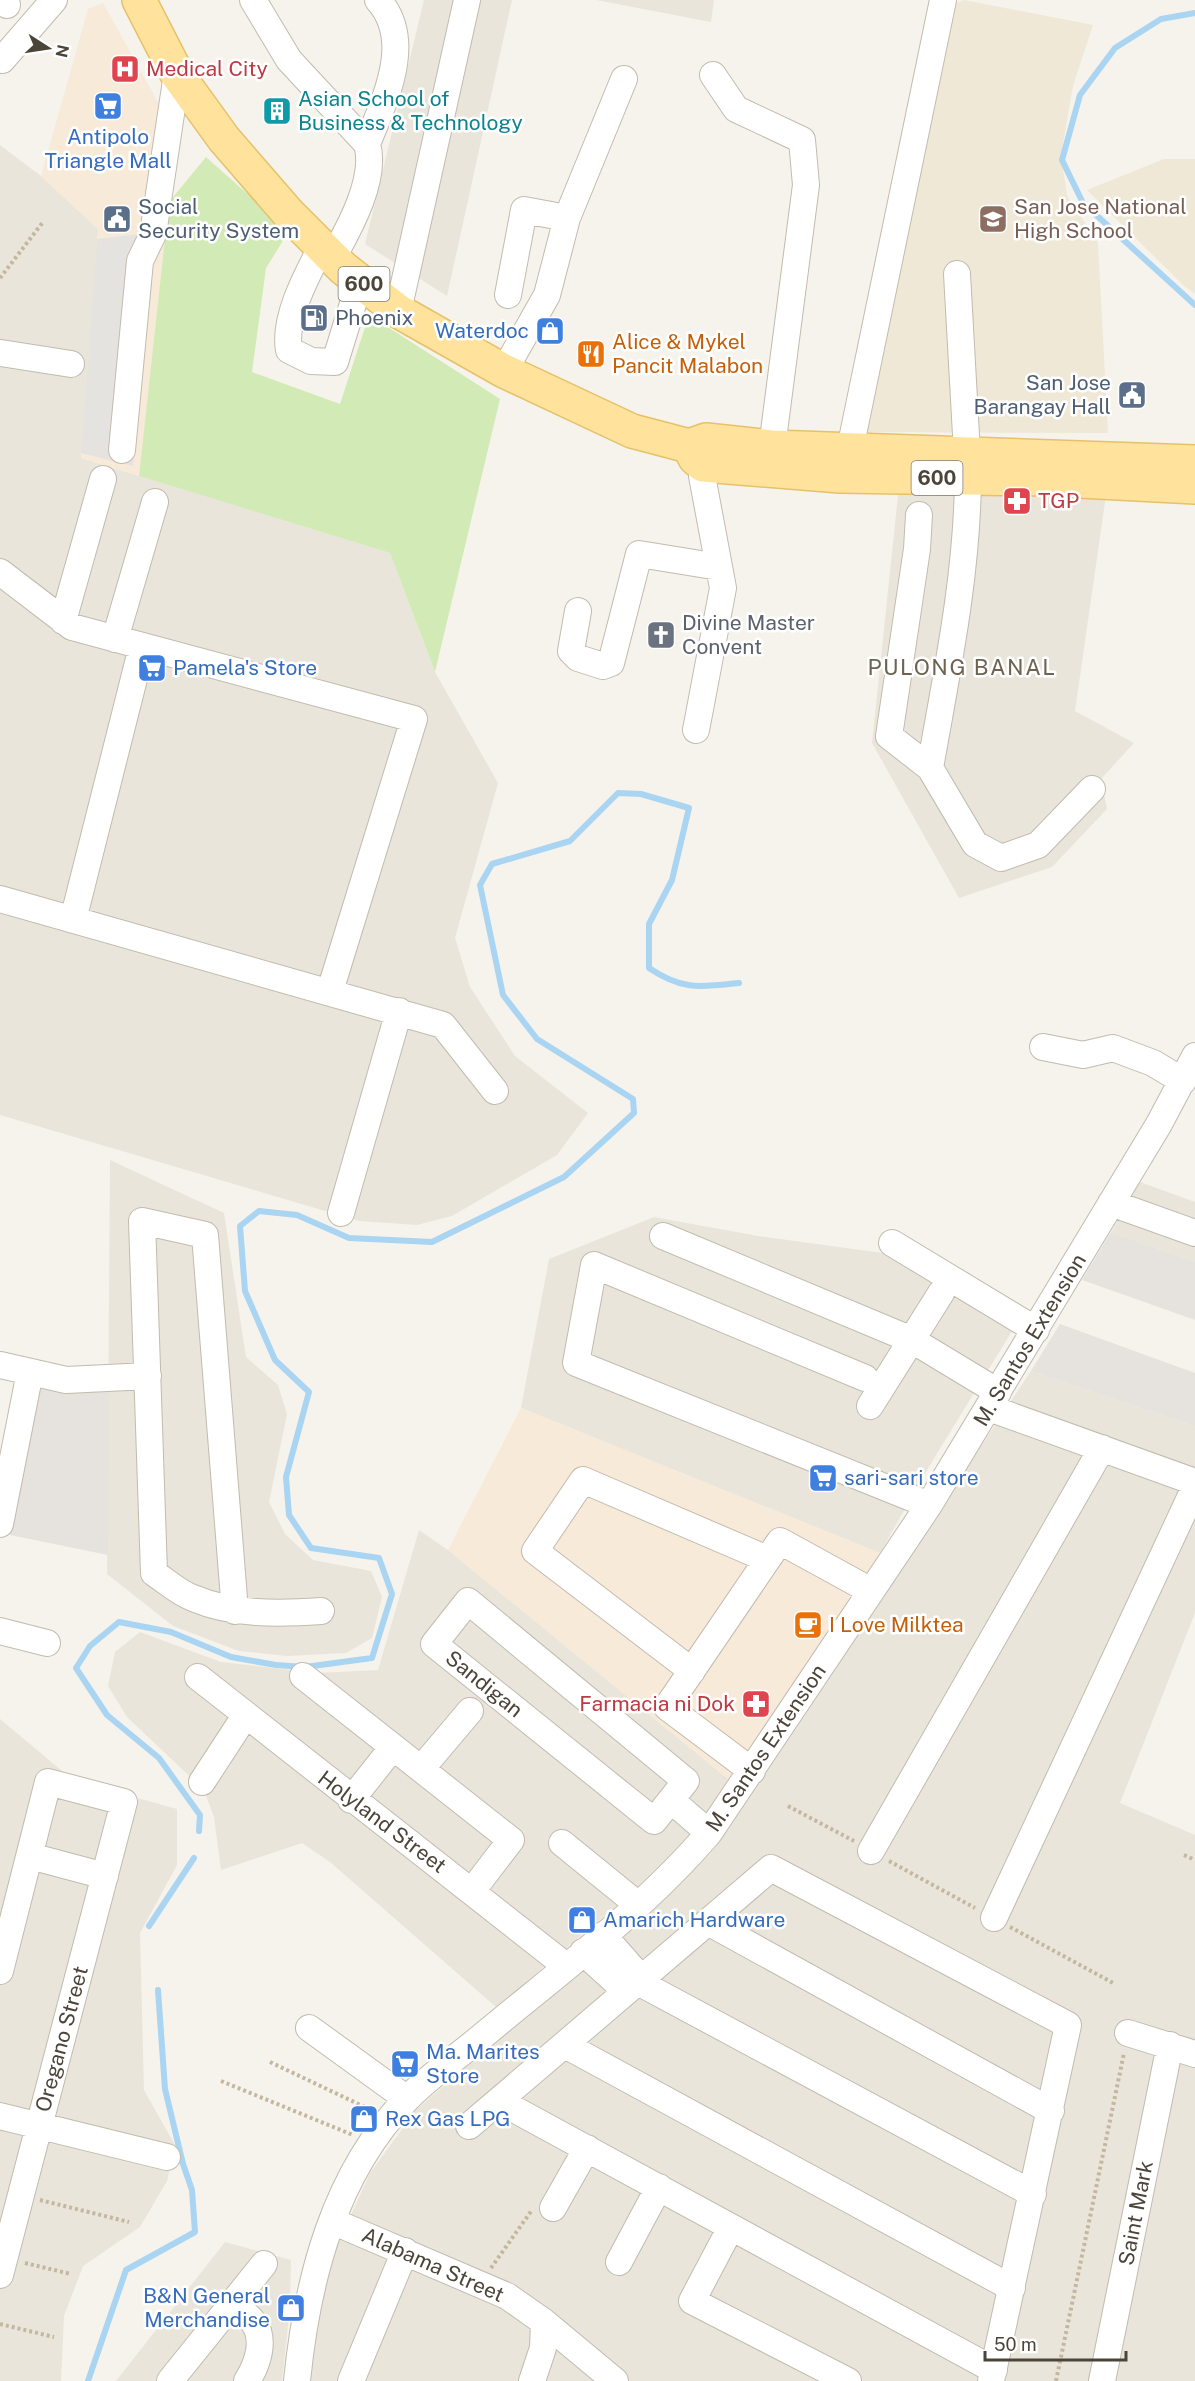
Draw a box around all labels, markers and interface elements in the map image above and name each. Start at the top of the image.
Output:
north arrow [18,18,78,78]
text: N [52,43,73,59]
hospital icon: Medical City [109,53,141,85]
place label: Medical City [146,56,268,81]
place label: Asian School of Business & Technology [298,86,523,135]
supermarket icon: Antipolo Triangle Mall [92,90,124,122]
building icon: Asian School of Business & Technology [261,95,293,127]
place label: Antipolo Triangle Mall [44,124,172,173]
place label: Social Security System [138,194,299,243]
place label: San Jose National High School [1014,194,1187,243]
public building icon: Social Security System [101,203,133,235]
school or university icon: San Jose National High School [977,203,1009,235]
road number: 600 [338,267,389,301]
fuel station icon: Phoenix [298,302,330,334]
place label: Phoenix [335,305,414,330]
shop icon: Waterdoc [534,315,566,347]
place label: Waterdoc [435,318,529,343]
place label: Alice & Mykel Pancit Malabon [612,329,763,378]
restaurant icon: Alice & Mykel Pancit Malabon [575,338,607,370]
place label: San Jose Barangay Hall [973,370,1111,419]
public building icon: San Jose Barangay Hall [1116,379,1148,411]
road number: 600 [912,461,962,495]
pharmacy icon: TGP [1001,485,1033,517]
place label: TGP [1038,488,1079,513]
place label: Divine Master Convent [682,610,815,659]
church icon: Divine Master Convent [645,619,677,651]
supermarket icon: Pamela's Store [136,652,168,684]
district label: PULONG BANAL [867,654,1057,680]
place label: Pamela's Store [173,655,317,680]
street label: M. Santos Extension [968,1249,1091,1430]
supermarket icon: sari-sari store [807,1462,839,1494]
place label: sari-sari store [844,1465,979,1490]
cafe icon: I Love Milktea [792,1609,824,1641]
place label: I Love Milktea [829,1612,964,1637]
street label: Sandigan [441,1645,528,1722]
street label: M. Santos Extension [700,1659,831,1836]
pharmacy icon: Farmacia ni Dok [740,1688,772,1720]
place label: Farmacia ni Dok [579,1691,735,1716]
street label: Holyland Street [313,1765,451,1878]
shop icon: Amarich Hardware [566,1904,598,1936]
place label: Amarich Hardware [603,1907,785,1932]
street label: Oregano Street [30,1963,93,2114]
place label: Ma. Marites Store [426,2039,540,2088]
supermarket icon: Ma. Marites Store [389,2048,421,2080]
shop icon: Rex Gas LPG [348,2103,380,2135]
place label: Rex Gas LPG [385,2106,510,2131]
street label: Saint Mark [1113,2158,1158,2267]
street label: Alabama Street [358,2222,508,2307]
place label: B&N General Merchandise [143,2283,270,2332]
shop icon: B&N General Merchandise [275,2292,307,2324]
scale bar [985,2324,1126,2362]
text: 50 m [994,2334,1037,2355]

